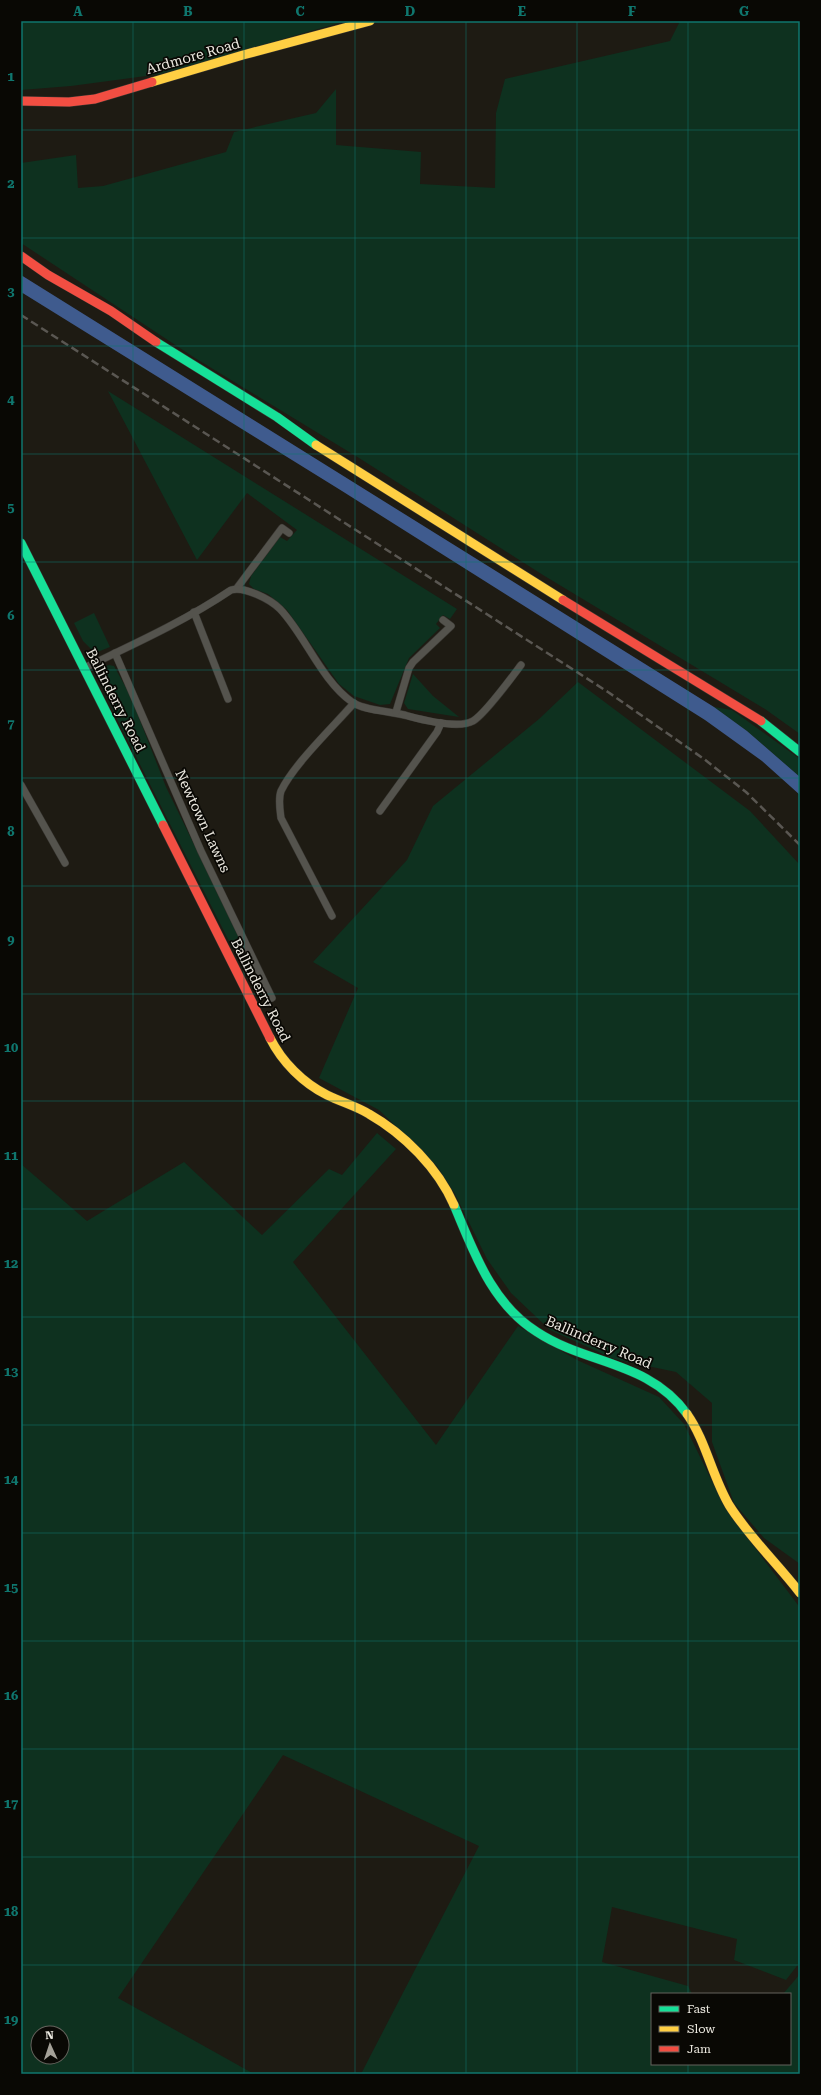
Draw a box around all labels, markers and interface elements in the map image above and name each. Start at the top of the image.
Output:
text: A [73,4,83,19]
text: B [183,4,193,19]
text: C [295,4,305,19]
text: D [405,4,415,19]
text: E [518,4,526,19]
text: F [628,4,636,19]
text: G [739,4,749,19]
street label: Ardmore Road [144,35,242,77]
text: 1 [7,69,15,84]
text: 2 [7,176,15,191]
text: 3 [7,284,15,299]
text: 4 [7,392,15,407]
text: 5 [7,500,15,515]
text: 6 [7,608,15,623]
street label: Ballinderry Road [83,646,149,754]
text: 7 [7,716,15,731]
street label: Newtown Lawns [172,767,234,875]
text: 8 [7,824,15,839]
text: 9 [7,932,15,947]
street label: Ballinderry Road [228,936,294,1044]
text: 10 [4,1040,18,1055]
text: 11 [4,1148,18,1163]
text: 12 [4,1256,18,1271]
street label: Ballinderry Road [544,1312,654,1372]
text: 13 [4,1364,18,1379]
text: 14 [4,1472,19,1487]
text: 15 [4,1580,18,1595]
text: 16 [4,1688,18,1703]
text: 17 [4,1796,18,1811]
text: 18 [4,1904,19,1919]
legend [651,1993,791,2065]
text: Fast [687,2002,711,2016]
text: 19 [4,2012,18,2027]
text: Slow [687,2022,715,2036]
north arrow [30,2025,70,2065]
text: N [45,2029,55,2042]
text: Jam [687,2042,711,2056]

